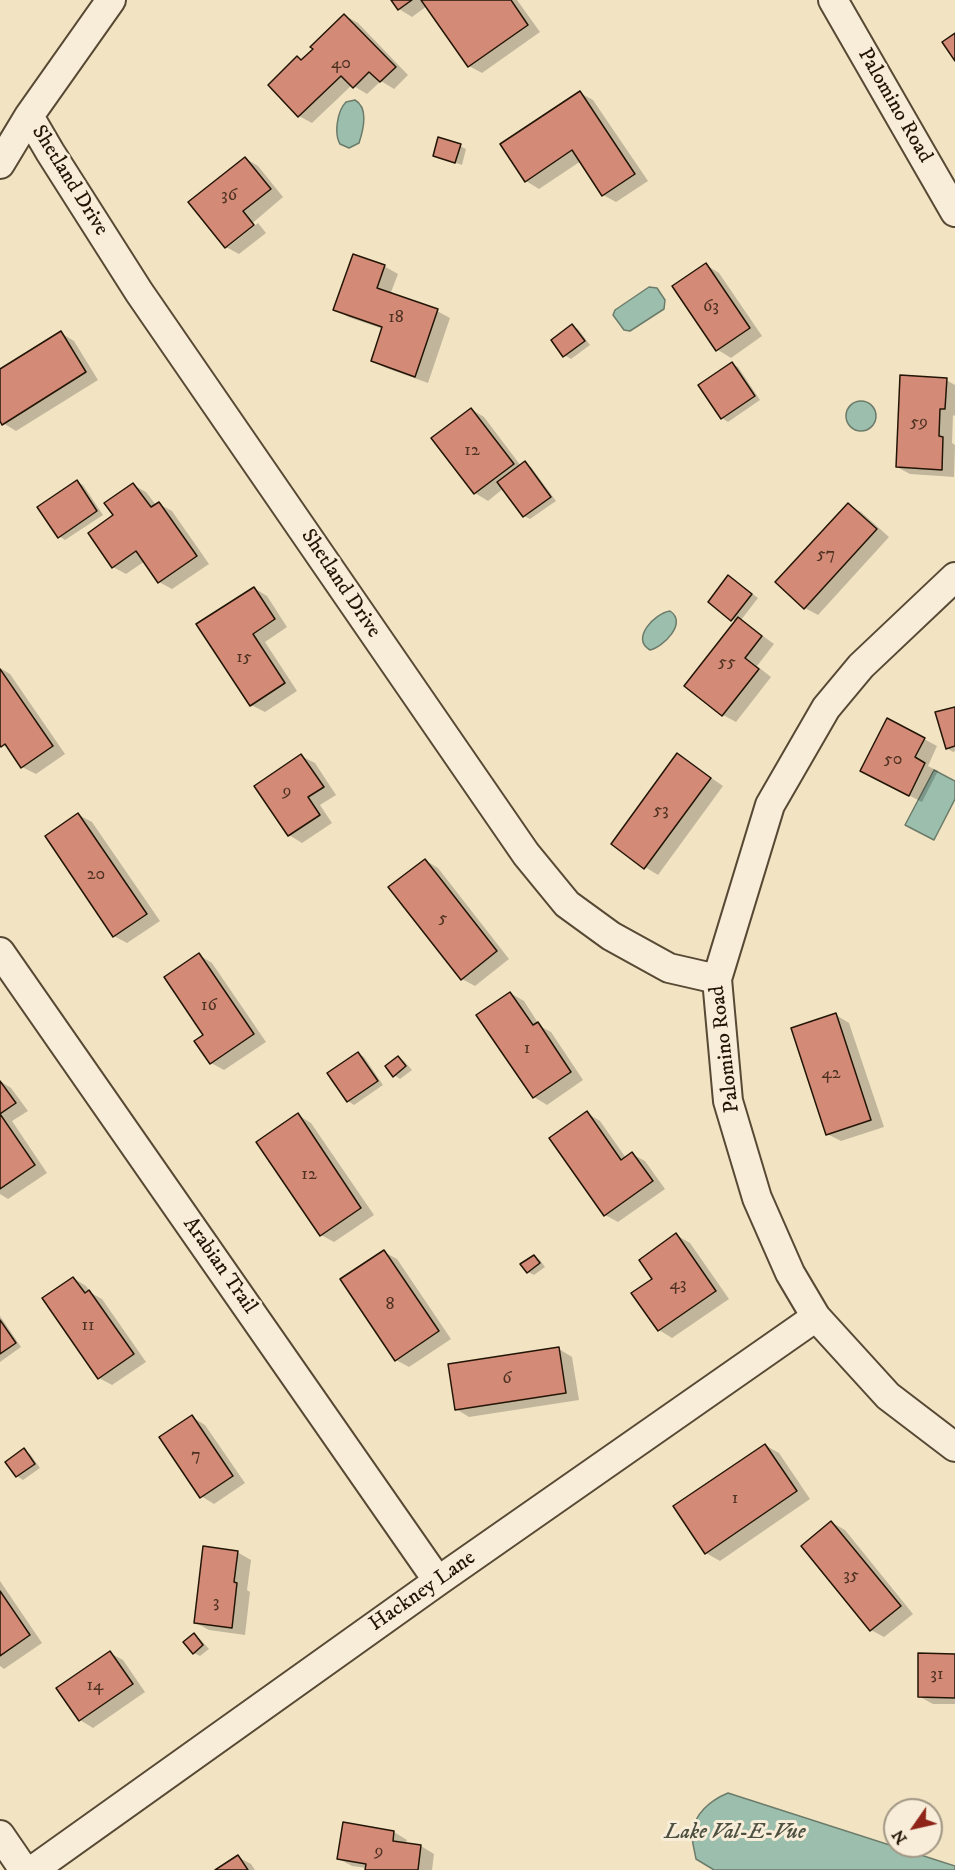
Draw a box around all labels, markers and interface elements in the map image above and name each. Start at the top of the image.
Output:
street label: Palomino Road [851,44,937,168]
house number: 40 [331,53,351,75]
street label: Shetland Drive [25,121,113,241]
house number: 36 [221,185,237,207]
house number: 63 [703,296,719,318]
house number: 18 [388,307,404,329]
house number: 59 [910,412,928,434]
house number: 12 [464,440,480,462]
street label: Shetland Drive [295,525,385,643]
house number: 57 [817,544,835,566]
house number: 15 [236,647,252,669]
house number: 55 [718,652,736,674]
house number: 50 [884,749,902,771]
house number: 9 [283,781,291,803]
house number: 53 [653,800,669,822]
house number: 20 [87,864,105,886]
house number: 5 [439,908,447,930]
street label: Palomino Road [706,984,746,1114]
house number: 16 [201,995,217,1017]
house number: 1 [524,1038,530,1060]
house number: 42 [821,1063,841,1085]
house number: 12 [301,1164,317,1186]
street label: Arabian Trail [177,1213,261,1319]
house number: 43 [669,1274,687,1296]
house number: 8 [385,1294,395,1316]
house number: 11 [81,1315,95,1337]
house number: 6 [502,1368,512,1390]
house number: 7 [191,1445,201,1467]
house number: 1 [732,1488,738,1510]
street label: Hackney Lane [365,1546,481,1638]
house number: 35 [843,1565,859,1587]
house number: 3 [213,1592,219,1614]
house number: 31 [930,1664,944,1686]
house number: 14 [87,1675,103,1697]
north arrow [883,1798,943,1858]
water label: Lake Val-E-Vue [665,1820,805,1846]
text: N [888,1826,912,1848]
house number: 9 [375,1841,383,1863]

